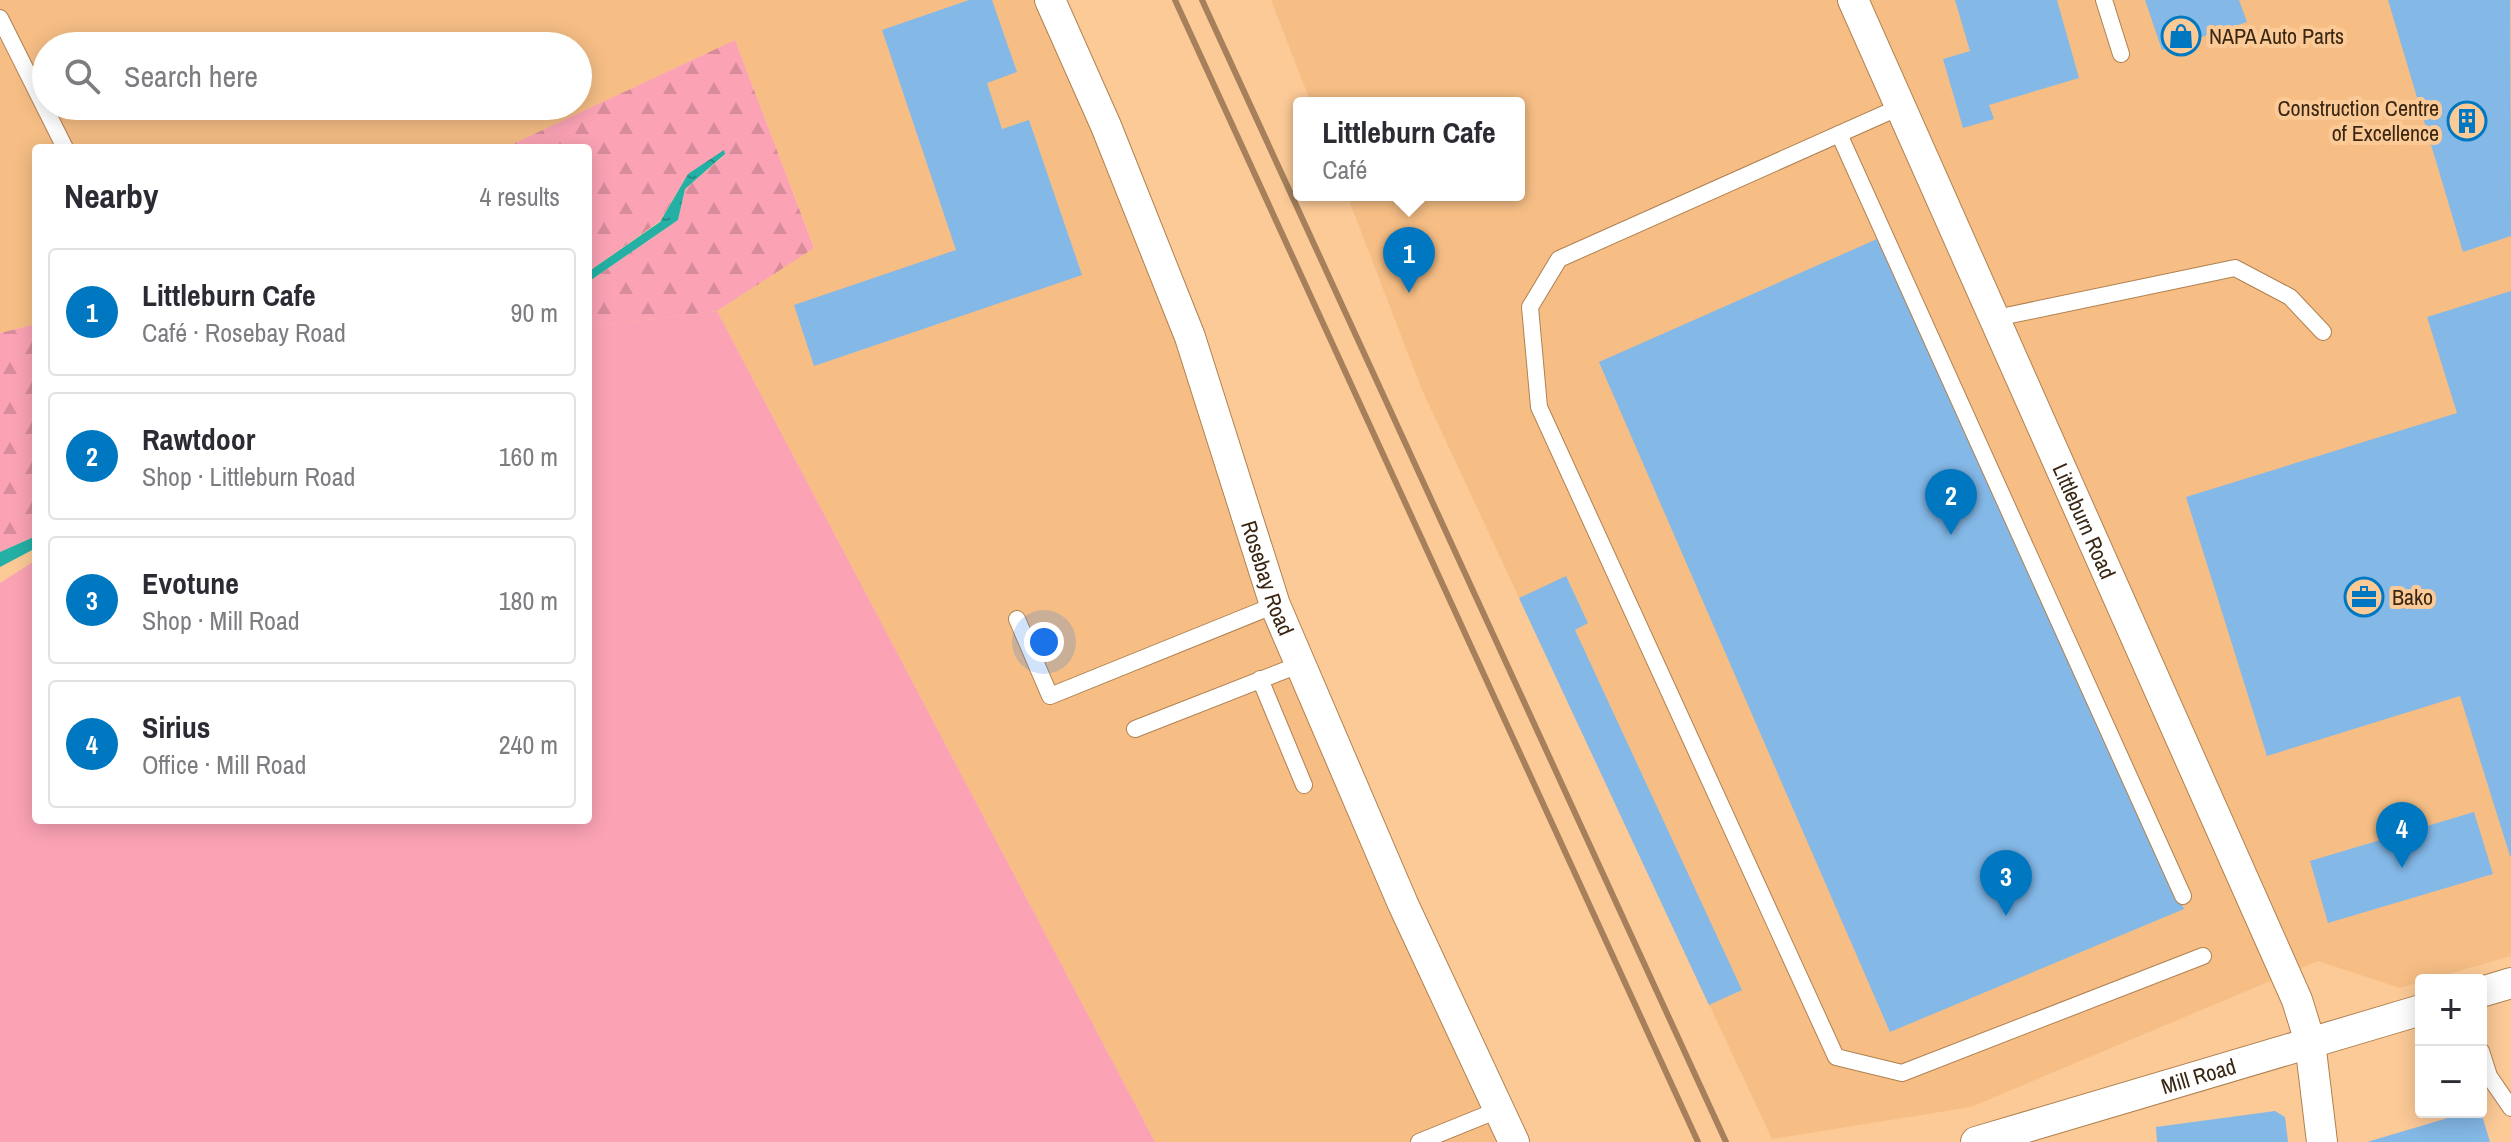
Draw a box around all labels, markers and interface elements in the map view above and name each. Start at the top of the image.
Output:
shop icon: NAPA Auto Parts [2160,15,2202,57]
place label: NAPA Auto Parts [2209,21,2344,51]
search box [32,32,592,120]
icon: search [60,54,104,98]
text: Search here [124,56,258,96]
place label: Construction Centre of Excellence [2278,93,2439,148]
popup [1293,97,1525,201]
building icon: Construction Centre of Excellence [2446,100,2488,142]
text: Littleburn Cafe [1322,112,1496,152]
text: Café [1322,152,1367,187]
text: Nearby [64,173,159,219]
text: 4 results [479,179,560,214]
pin: 1 [1383,227,1435,293]
text: Littleburn Cafe [142,275,316,315]
text: 1 [86,295,98,330]
text: 90 m [511,295,558,330]
text: Café · Rosebay Road [142,315,346,350]
text: Rawtdoor [142,419,255,459]
text: 2 [86,439,98,474]
text: 160 m [499,439,558,474]
street label: Littleburn Road [2046,458,2123,584]
text: Shop · Littleburn Road [142,459,355,494]
pin: 2 [1925,469,1977,535]
street label: Rosebay Road [1234,517,1301,640]
text: Evotune [142,563,239,603]
office icon: Bako [2343,576,2385,618]
place label: Bako [2392,582,2433,612]
text: 3 [86,583,98,618]
text: 180 m [499,583,558,618]
text: Shop · Mill Road [142,603,300,638]
your location [1024,622,1064,662]
text: Sirius [142,707,210,747]
text: 4 [86,727,98,762]
text: 240 m [499,727,558,762]
text: Office · Mill Road [142,747,306,782]
pin: 4 [2376,802,2428,868]
pin: 3 [1980,850,2032,916]
map controls [2415,974,2487,1118]
button: + [2415,974,2487,1046]
button: − [2415,1046,2487,1118]
street label: Mill Road [2158,1051,2239,1101]

